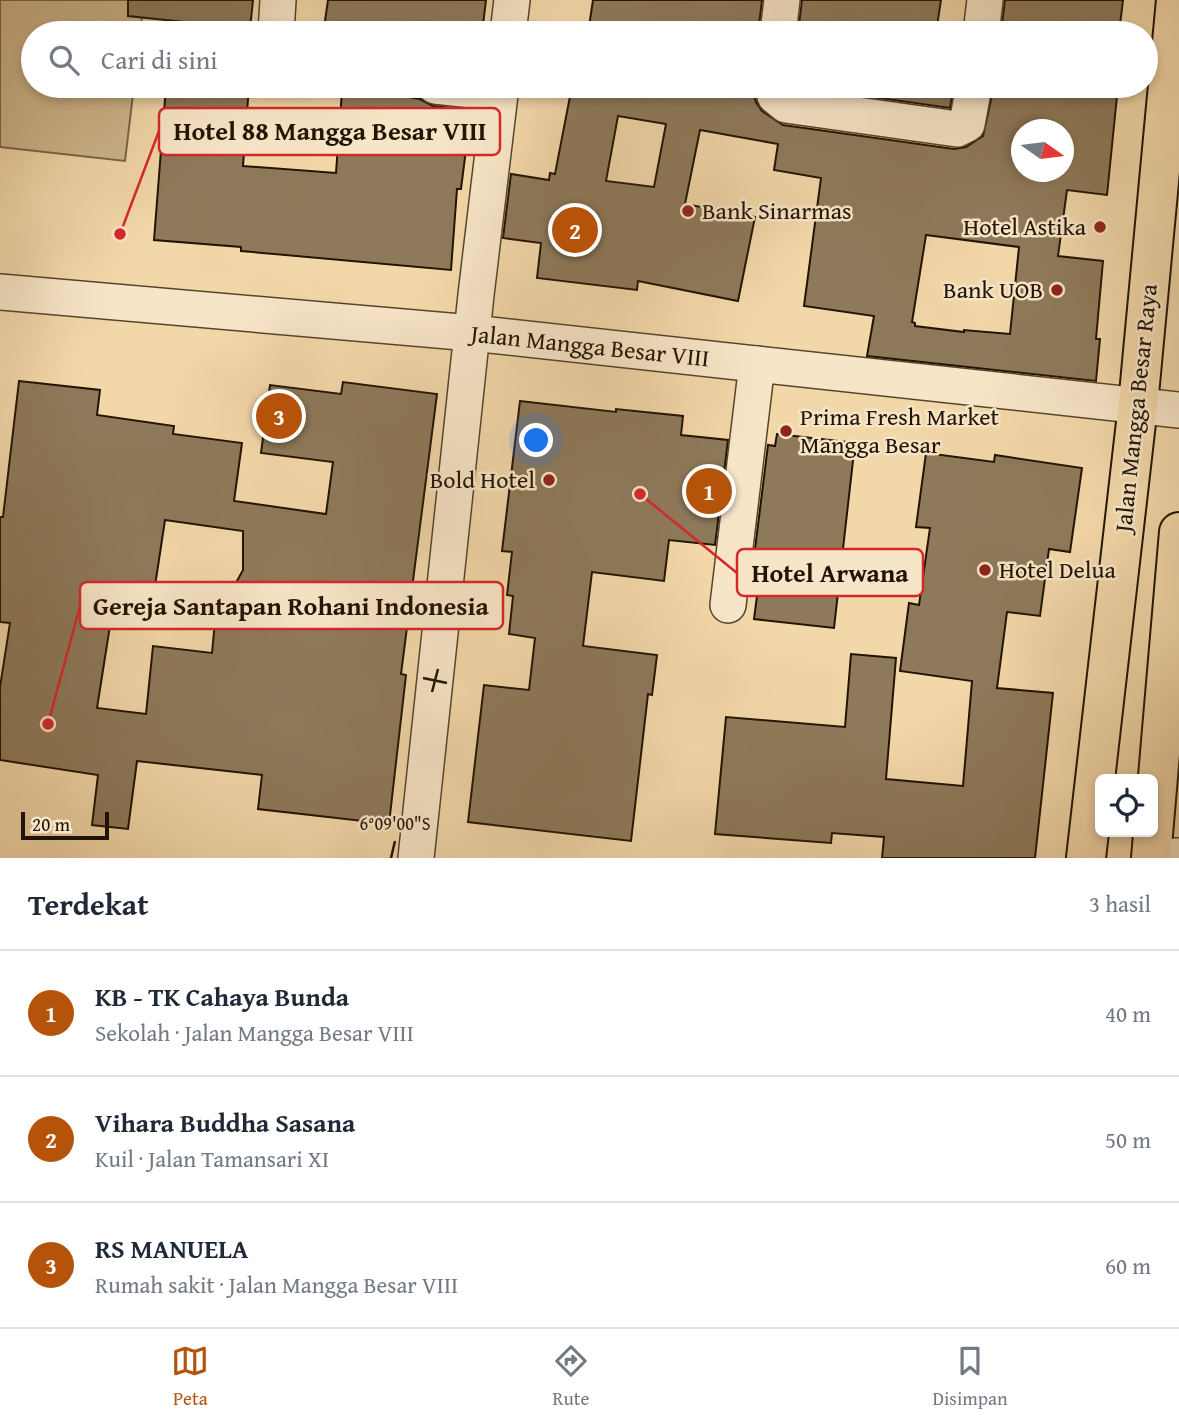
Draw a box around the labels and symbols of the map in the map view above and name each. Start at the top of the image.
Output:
callout: Hotel 88 Mangga Besar VIII [159,108,500,155]
text: Hotel 88 Mangga Besar VIII [173,111,487,150]
north arrow [1011,119,1074,182]
place label: Bank Sinarmas [702,193,852,228]
marker: Bank Sinarmas [680,203,696,219]
pin: 2 [552,204,598,256]
place label: Hotel Astika [963,209,1087,244]
marker: Hotel Astika [1092,219,1108,235]
place label: Bank UOB [943,272,1043,307]
street label: Jalan Mangga Besar Raya [1105,281,1166,537]
marker: Bank UOB [1049,282,1065,298]
street label: Jalan Mangga Besar VIII [466,315,711,375]
pin: 3 [256,390,302,442]
place label: Prima Fresh Market Mangga Besar [800,399,999,462]
your location [519,423,553,457]
marker: Prima Fresh Market Mangga Besar [778,423,794,439]
place label: Bold Hotel [430,462,535,497]
pin: 1 [686,465,732,517]
marker: Bold Hotel [541,472,557,488]
callout: Hotel Arwana [737,549,923,596]
place label: Hotel Delua [999,552,1116,587]
text: Hotel Arwana [751,553,909,592]
marker: Hotel Delua [977,562,993,578]
callout: Gereja Santapan Rohani Indonesia [80,582,503,629]
text: Gereja Santapan Rohani Indonesia [93,586,490,625]
scale bar [21,809,108,841]
text: 6°09'00"S [359,810,431,837]

